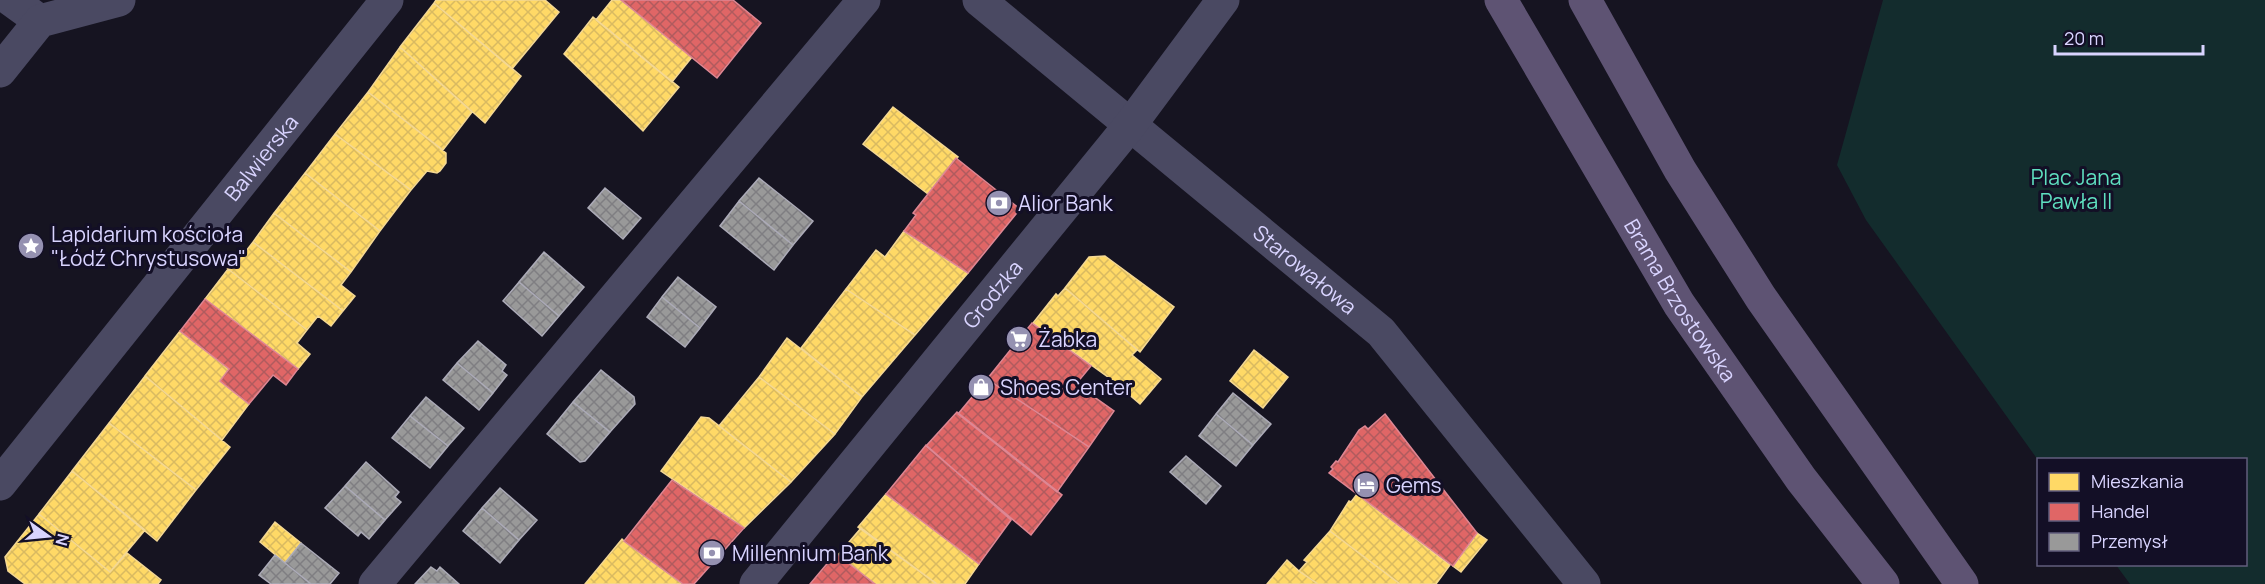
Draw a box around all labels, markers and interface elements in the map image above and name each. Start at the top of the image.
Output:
scale bar [2055,18,2204,56]
text: 20 m [2064,26,2104,50]
street label: Balwierska [218,109,304,207]
park label: Plac Jana Pawła II [2031,163,2121,215]
bank icon: Alior Bank [984,188,1014,218]
place label: Alior Bank [1018,189,1113,217]
street label: Brama Brzostowska [1618,214,1743,387]
street label: Starowałowa [1248,218,1363,320]
place label: Lapidarium kościoła "Łódź Chrystusowa" [51,220,246,272]
place icon: Lapidarium kościoła "Łódź Chrystusowa" [16,231,46,261]
street label: Grodzka [956,254,1029,334]
supermarket icon: Żabka [1004,324,1034,354]
place label: Żabka [1038,325,1097,353]
shop icon: Shoes Center [966,372,996,402]
place label: Shoes Center [1000,373,1133,401]
legend [2037,458,2247,566]
text: Mieszkania [2091,469,2184,493]
hotel icon: Gems [1351,470,1381,500]
place label: Gems [1386,471,1442,499]
text: Handel [2091,499,2149,523]
north arrow [18,506,78,566]
text: Przemysł [2091,529,2168,553]
text: N [50,531,75,548]
bank icon: Millennium Bank [697,538,727,568]
place label: Millennium Bank [732,539,889,567]

